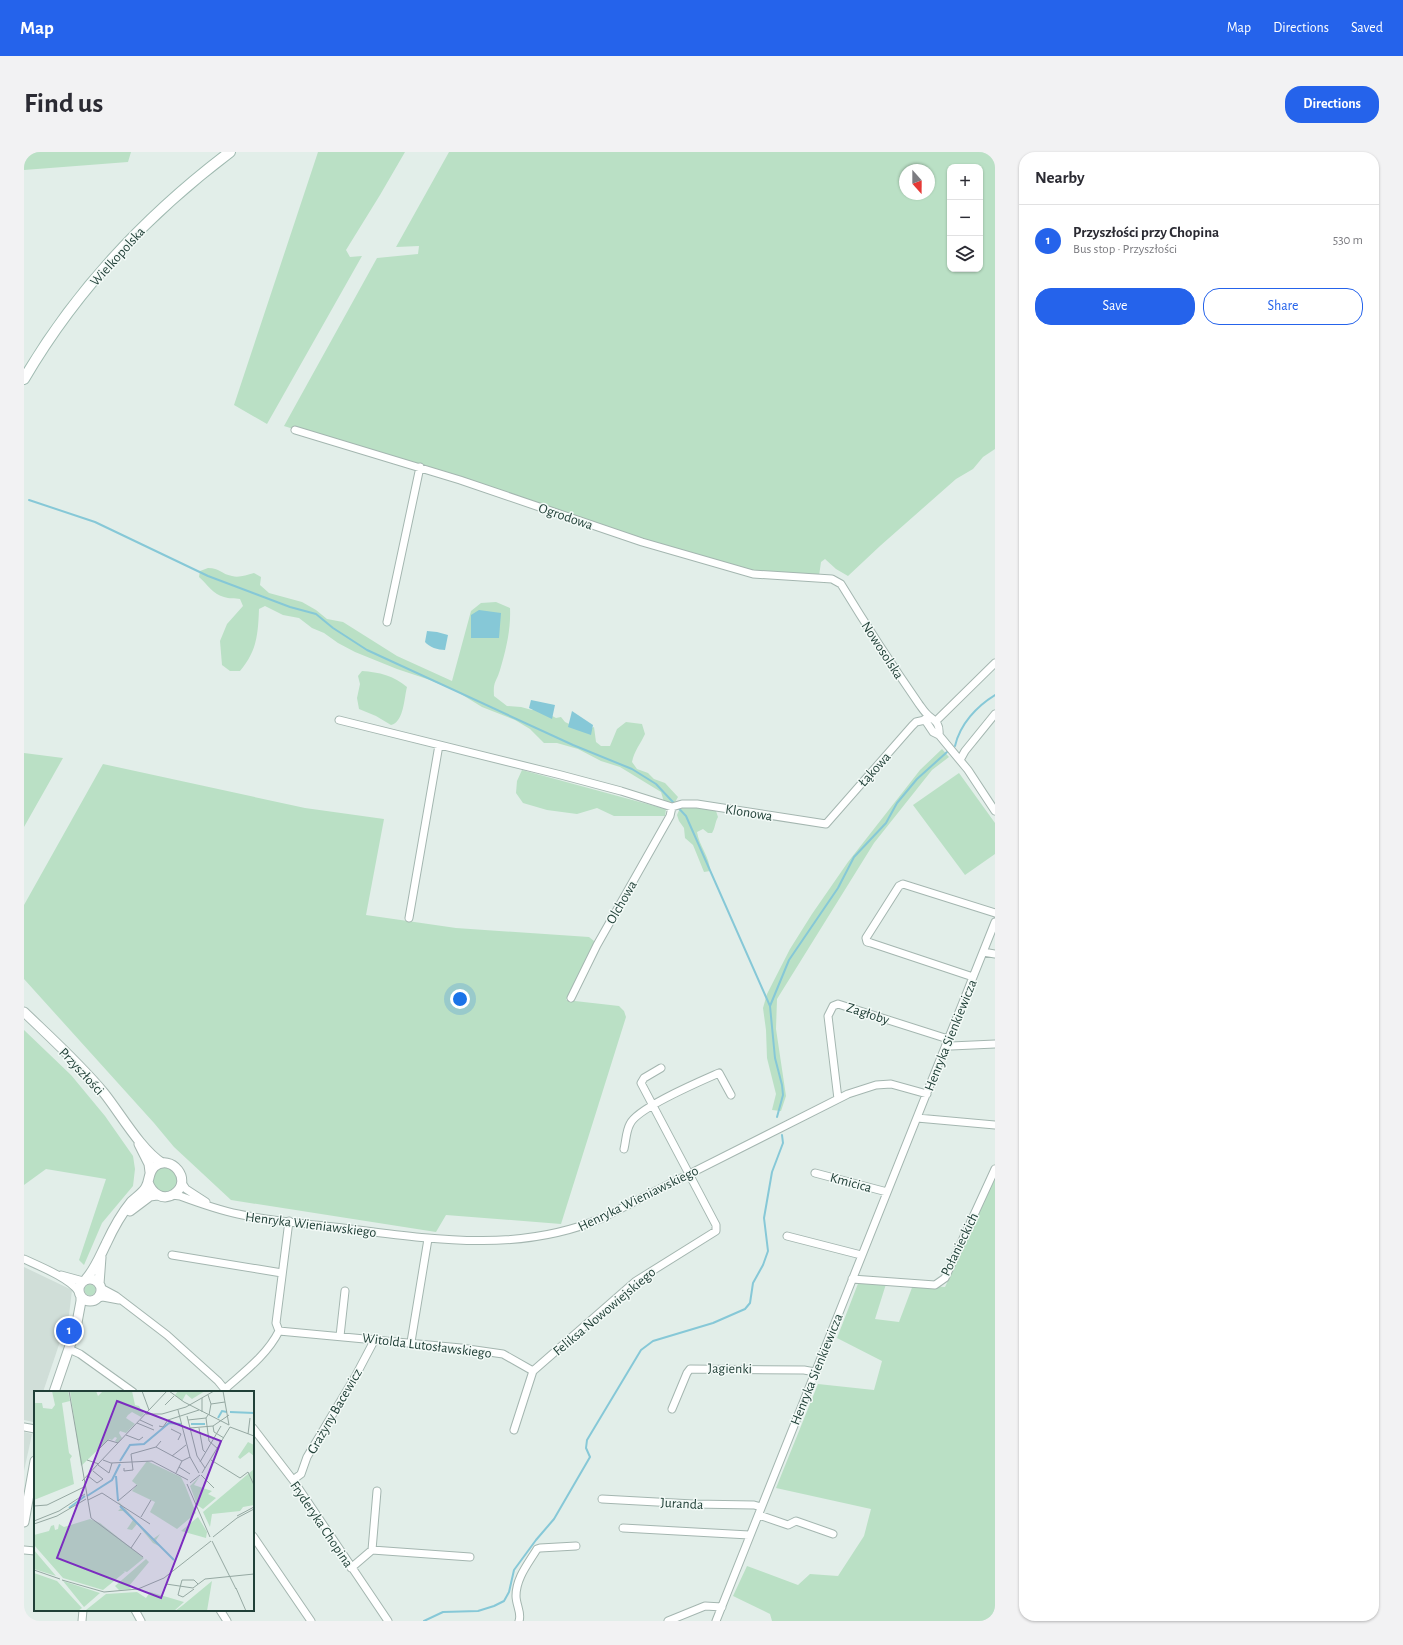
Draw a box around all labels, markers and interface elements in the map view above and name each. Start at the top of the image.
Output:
text: Map [20,19,54,38]
text: Map [1227,21,1251,35]
text: Directions [1273,21,1329,35]
text: Saved [1351,21,1383,35]
button: Directions [1285,86,1379,123]
text: Find us [24,90,103,118]
north arrow [899,164,935,200]
map controls [947,164,983,272]
button: + [947,164,983,200]
text: Nearby [1035,169,1085,186]
button: − [947,200,983,236]
street label: Wielkopolska [88,224,148,289]
text: Przyszłości przy Chopina [1073,225,1219,240]
text: 1 [1046,234,1050,247]
text: 530 m [1333,234,1363,247]
button: layers [947,236,983,272]
text: Bus stop · Przyszłości [1073,243,1177,256]
button: Save [1035,288,1195,325]
button: Share [1203,288,1363,325]
street label: Ogrodowa [537,501,595,533]
street label: Nowosolska [858,619,906,682]
street label: Łąkowa [856,749,894,790]
street label: Klonowa [724,802,774,824]
street label: Olchowa [604,878,640,927]
street label: Henryka Sienkiewicza [922,977,980,1093]
your location [450,989,470,1009]
street label: Zagłoby [845,1000,891,1027]
street label: Przyszłości [56,1045,106,1098]
street label: Henryka Wieniawskiego [576,1164,701,1234]
street label: Kmicica [828,1171,874,1195]
street label: Henryka Wieniawskiego [245,1210,377,1240]
street label: Połanieckich [939,1211,981,1278]
street label: Feliksa Nowowiejskiego [551,1265,659,1359]
street label: Henryka Sienkiewicza [788,1311,846,1427]
pin: 1 [56,1316,82,1346]
street label: Witolda Lutosławskiego [361,1331,492,1361]
street label: Jagienki [708,1362,752,1376]
street label: Grażyny Bacewicz [305,1366,365,1456]
inset map [34,1391,254,1611]
street label: Fryderyka Chopina [287,1479,355,1571]
street label: Juranda [660,1496,704,1512]

